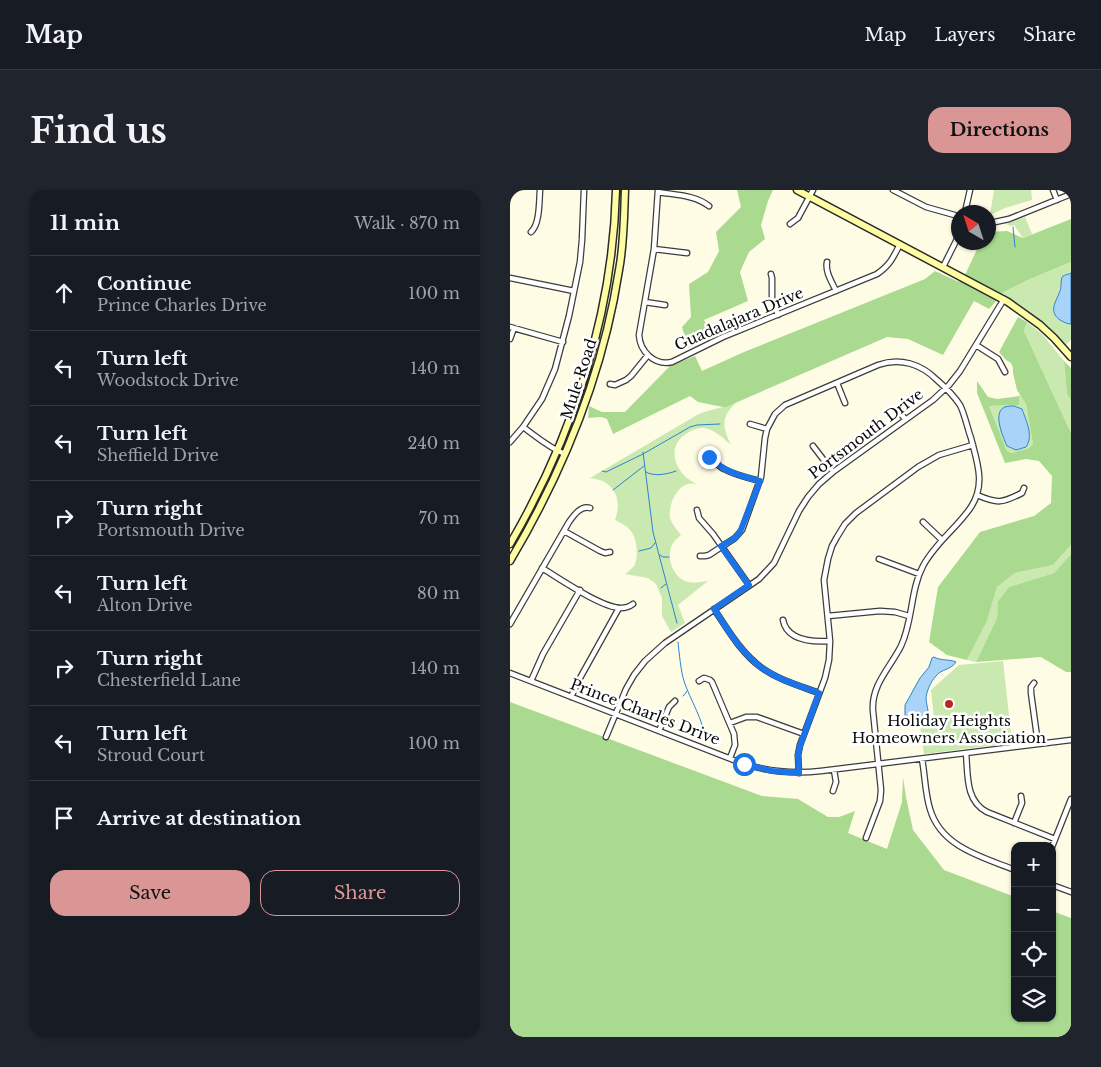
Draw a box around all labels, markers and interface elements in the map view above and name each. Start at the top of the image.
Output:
text: Map [25,20,83,49]
text: Map [865,24,906,46]
text: Layers [934,24,995,46]
text: Share [1023,24,1076,46]
button: Directions [928,107,1071,153]
text: Find us [30,109,167,152]
north arrow [951,205,996,250]
text: 11 min [50,210,120,236]
text: Walk · 870 m [354,213,460,233]
text: Continue [97,272,192,295]
icon: ahead [50,279,78,307]
text: 100 m [408,283,460,303]
street label: Guadalajara Drive [671,283,806,354]
text: Prince Charles Drive [97,295,267,315]
street label: Mule Road [557,336,601,422]
text: Turn left [97,347,188,370]
icon: left [50,354,78,382]
text: 140 m [410,358,460,378]
text: Woodstock Drive [97,370,239,390]
street label: Portsmouth Drive [805,384,927,483]
text: Turn left [97,422,188,445]
icon: left [50,429,78,457]
text: 240 m [408,433,460,453]
text: Sheffield Drive [97,445,219,465]
route end [698,446,721,469]
text: Turn right [97,497,203,520]
icon: right [50,504,78,532]
text: 70 m [419,508,460,528]
text: Portsmouth Drive [97,520,245,540]
text: Turn left [97,572,188,595]
icon: left [50,579,78,607]
text: 80 m [417,583,460,603]
text: Alton Drive [97,595,192,615]
text: Turn right [97,647,203,670]
icon: right [50,654,78,682]
text: 140 m [410,658,460,678]
text: Chesterfield Lane [97,670,241,690]
street label: Prince Charles Drive [567,674,723,749]
marker: Holiday Heights Homeowners Association [943,698,955,710]
place label: Holiday Heights Homeowners Association [852,711,1046,747]
text: Turn left [97,722,188,745]
icon: left [50,729,78,757]
text: 100 m [408,733,460,753]
text: Stroud Court [97,745,205,765]
route start [733,753,756,776]
icon: arrive [50,804,78,832]
text: Arrive at destination [97,807,301,830]
map controls [1011,842,1056,1022]
button: + [1011,842,1056,887]
button: Save [50,870,250,916]
button: Share [260,870,460,916]
button: − [1011,887,1056,932]
button: locate [1011,932,1056,977]
button: layers [1011,977,1056,1022]

